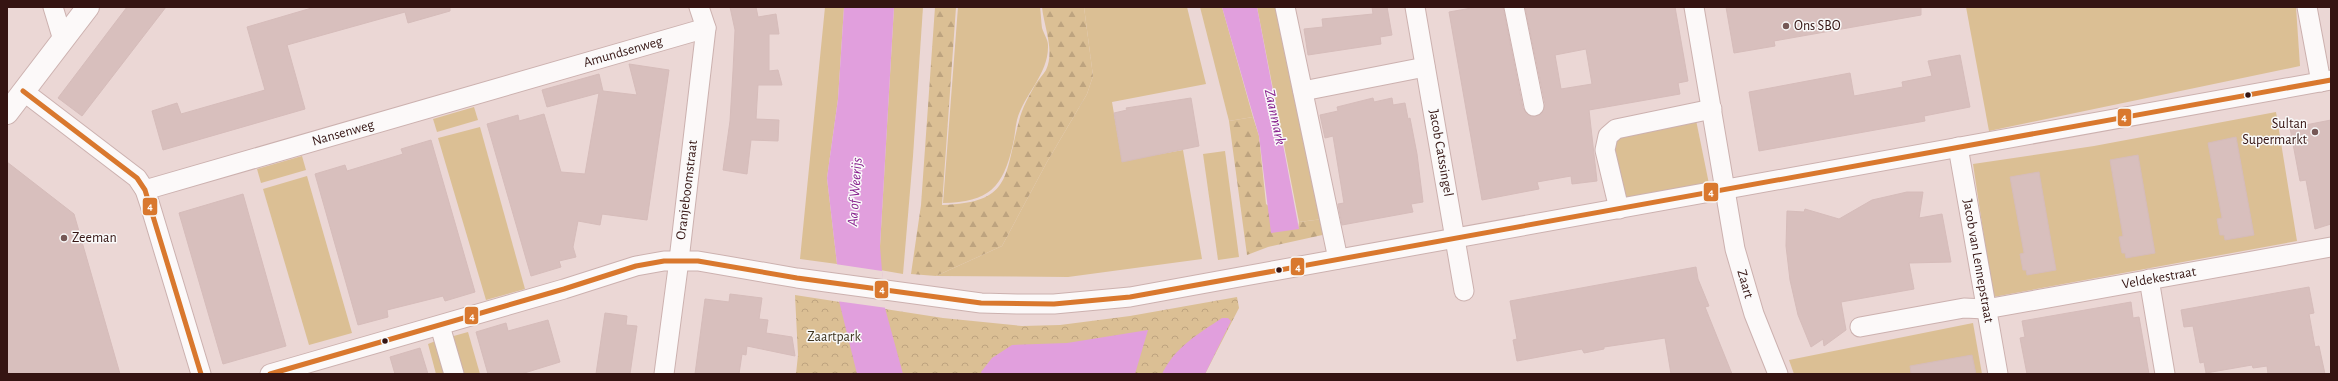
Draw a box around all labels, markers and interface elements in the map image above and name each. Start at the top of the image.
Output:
place label: Ons SBO [1794,19,1841,33]
marker: Ons SBO [1781,21,1791,31]
street label: Amundsenweg [582,34,664,70]
water label: Zaanmark [1262,88,1288,146]
unlabelled marker [2243,90,2253,100]
street label: Jacob Catssingel [1426,108,1456,198]
line badge: 4 [2117,108,2132,127]
text: 4 [2121,112,2127,123]
street label: Nansenweg [310,117,376,149]
place label: Sultan Supermarkt [2242,117,2308,147]
marker: Sultan Supermarkt [2310,127,2320,137]
street label: Oranjeboomstraat [674,139,700,241]
water label: Aa of Weerijs [845,157,865,228]
line badge: 4 [1703,182,1719,202]
text: 4 [1708,187,1714,198]
line badge: 4 [142,197,158,216]
street label: Jacob van Lennepstraat [1960,198,1996,324]
text: 4 [147,201,153,212]
place label: Zeeman [72,231,117,245]
marker: Zeeman [59,233,69,243]
line badge: 4 [1290,257,1305,276]
text: 4 [1295,262,1301,273]
unlabelled marker [1274,265,1284,275]
street label: Veldekestraat [2121,265,2198,291]
street label: Zaart [1734,268,1756,300]
line badge: 4 [874,280,889,299]
text: 4 [879,284,885,295]
line badge: 4 [464,306,479,325]
text: 4 [469,311,475,322]
park label: Zaartpark [807,330,861,344]
unlabelled marker [380,336,390,346]

